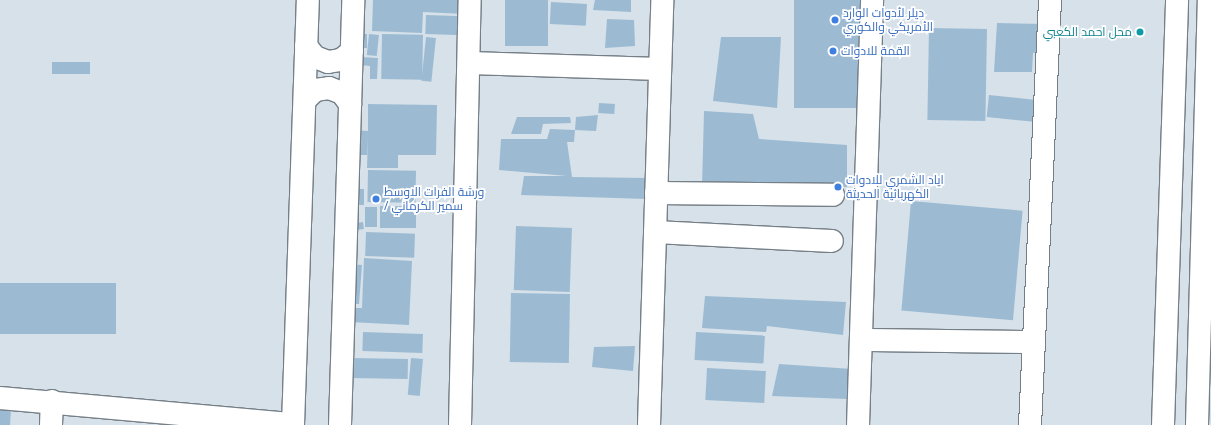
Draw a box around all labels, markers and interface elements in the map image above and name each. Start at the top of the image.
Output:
place label: ديلر لأدوات الوارد الأمريكي والكوري [843,6,933,34]
marker: ديلر لأدوات الوارد الأمريكي والكوري [830,15,840,25]
place label: محل احمد الكعبي [1043,25,1132,39]
marker: محل احمد الكعبي [1135,27,1145,37]
place label: القمة للادوات [841,44,910,58]
marker: القمة للادوات [828,46,838,56]
place label: اياد الشمري للادوات الكهربائية الحديثة [846,173,944,201]
marker: اياد الشمري للادوات الكهربائية الحديثة [833,182,843,192]
place label: ورشة الفرات الاوسط / سمير الكرماني [384,185,484,213]
marker: ورشة الفرات الاوسط / سمير الكرماني [371,194,381,204]

